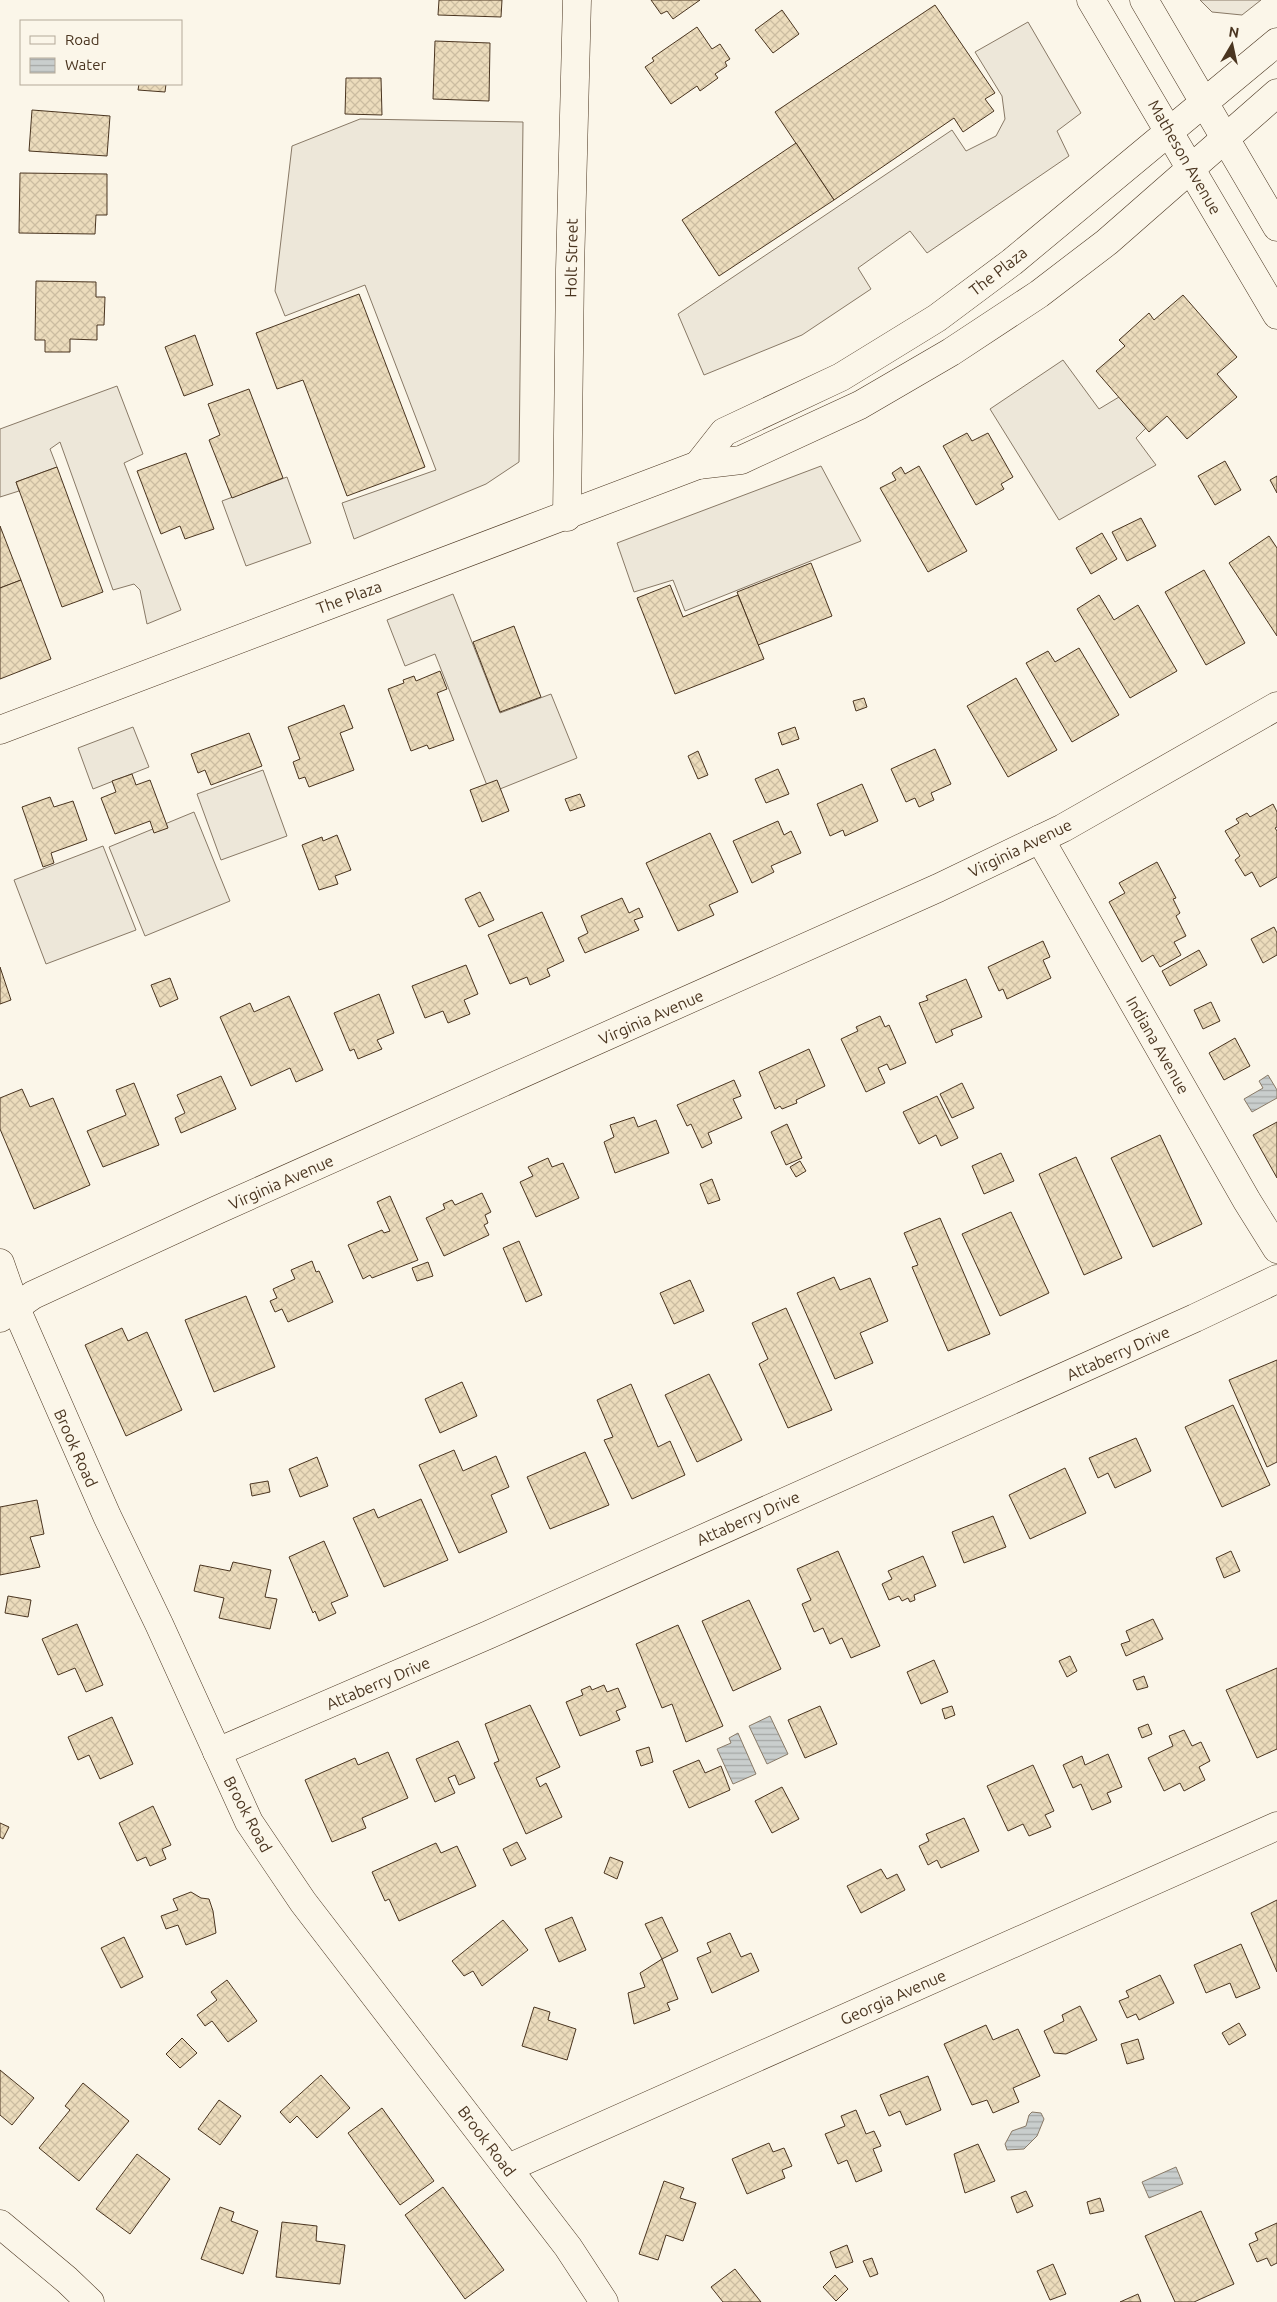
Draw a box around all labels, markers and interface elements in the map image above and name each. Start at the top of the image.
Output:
legend [20,20,182,85]
north arrow [1207,20,1257,70]
text: N [1228,23,1240,41]
text: Road [65,31,100,48]
text: Water [65,56,106,73]
street label: Matheson Avenue [1145,96,1225,218]
street label: Holt Street [561,217,581,298]
street label: The Plaza [966,243,1030,299]
street label: The Plaza [314,577,384,617]
street label: Virginia Avenue [965,815,1075,881]
street label: Virginia Avenue [596,986,706,1048]
street label: Indiana Avenue [1123,993,1193,1097]
street label: Virginia Avenue [226,1151,336,1213]
street label: Attaberry Drive [1064,1322,1172,1384]
street label: Brook Road [51,1406,101,1490]
street label: Attaberry Drive [694,1487,802,1549]
street label: Attaberry Drive [323,1653,433,1713]
street label: Brook Road [220,1773,276,1855]
street label: Georgia Avenue [837,1966,949,2028]
street label: Brook Road [455,2102,519,2180]

